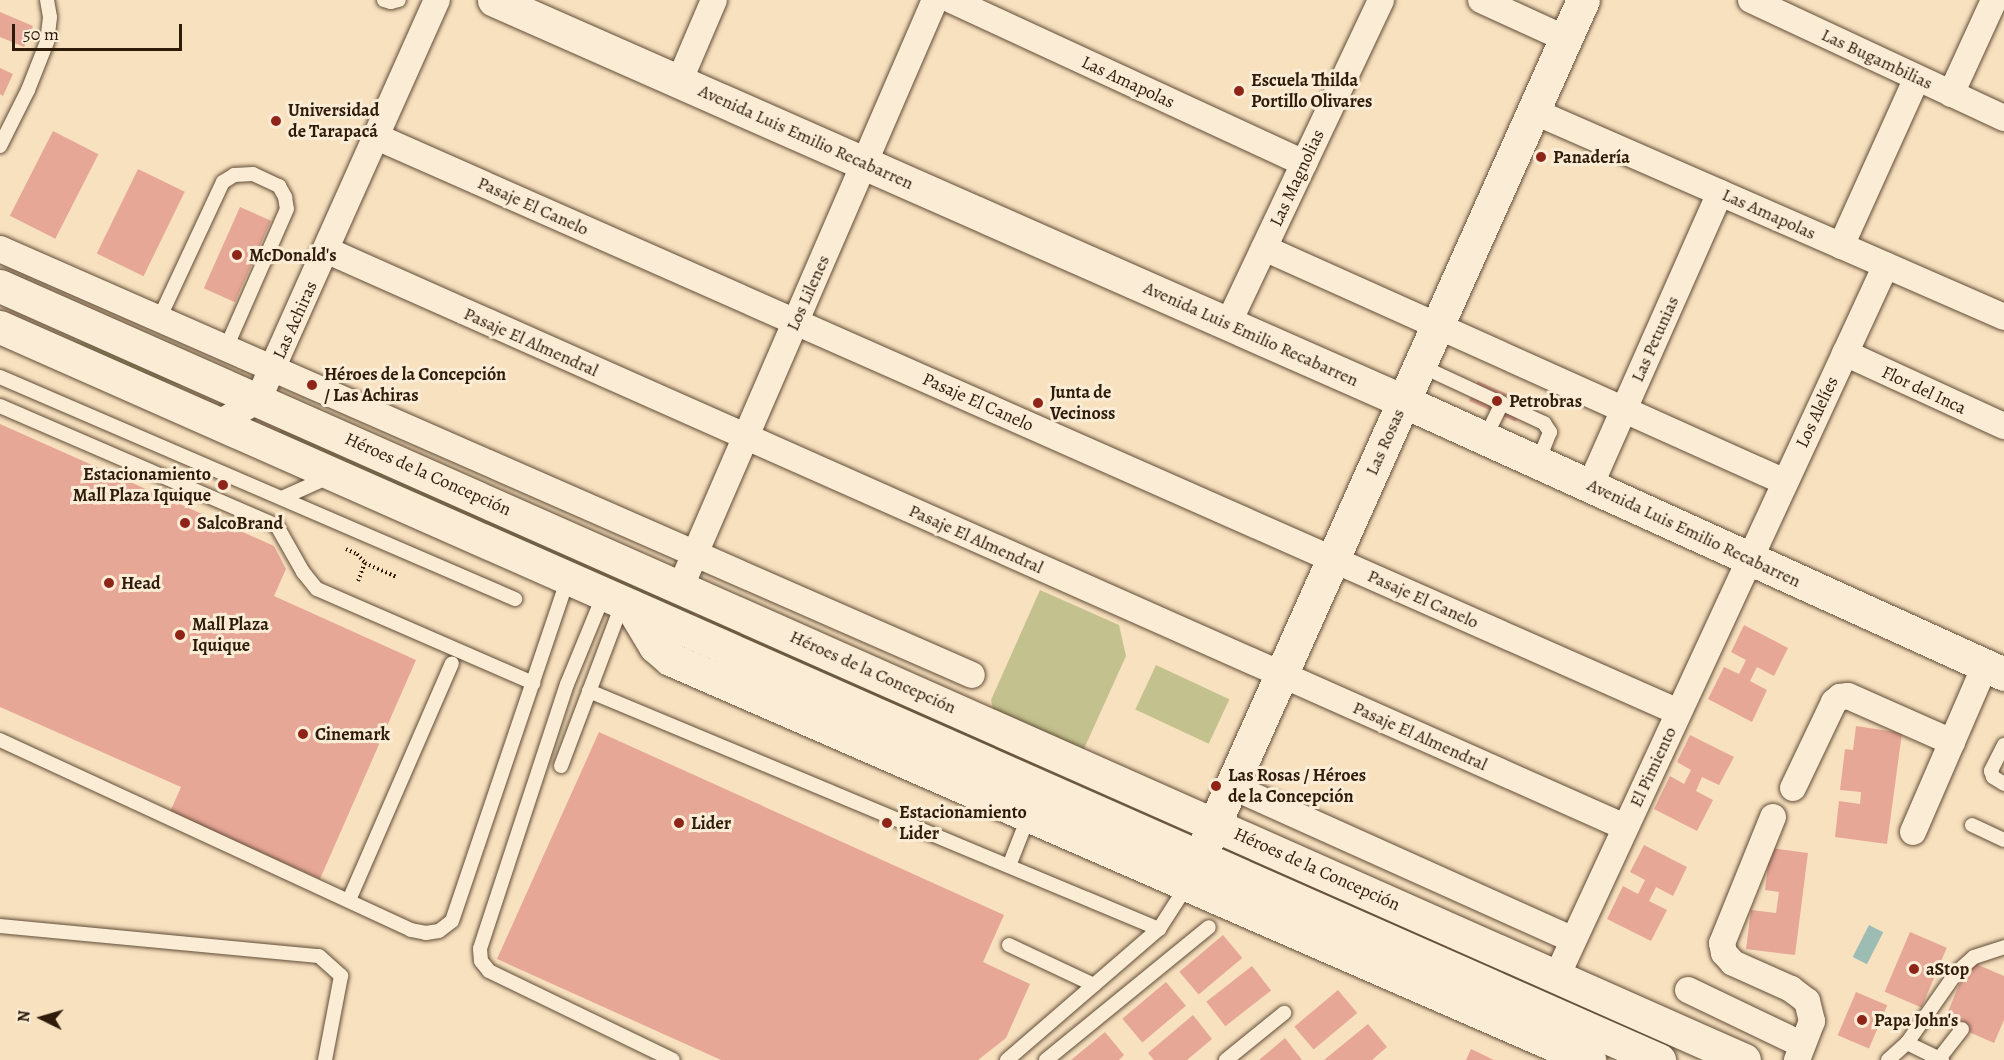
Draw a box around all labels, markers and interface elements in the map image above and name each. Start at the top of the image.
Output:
scale bar [15,12,184,50]
text: 50 m [23,22,59,46]
street label: Las Bugambilias [1818,24,1936,94]
street label: Las Amapolas [1078,51,1178,113]
place label: Escuela Thilda Portillo Olivares [1251,70,1372,112]
street label: Avenida Luis Emilio Recabarren [695,80,917,194]
marker: Escuela Thilda Portillo Olivares [1232,84,1246,98]
place label: Universidad de Tarapacá [288,100,379,142]
marker: Universidad de Tarapacá [269,114,283,128]
street label: Las Magnolias [1265,126,1329,230]
place label: Panadería [1553,146,1630,168]
marker: Panadería [1534,150,1548,164]
street label: Pasaje El Canelo [474,172,592,240]
street label: Las Amapolas [1719,184,1819,244]
place label: McDonald's [249,244,337,266]
marker: McDonald's [230,248,244,262]
street label: Los Lilenes [782,252,834,334]
street label: Avenida Luis Emilio Recabarren [1140,277,1362,391]
street label: Las Achiras [268,278,322,362]
street label: Las Petunias [1626,293,1684,385]
street label: Pasaje El Almendral [460,303,602,381]
street label: Flor del Inca [1878,361,1970,419]
place label: Héroes de la Concepción / Las Achiras [324,364,506,406]
street label: Pasaje El Canelo [919,368,1037,436]
street label: Los Alelíes [1791,373,1843,451]
marker: Héroes de la Concepción / Las Achiras [305,378,319,392]
place label: Junta de Vecinoss [1050,382,1115,424]
place label: Petrobras [1509,390,1582,412]
marker: Petrobras [1490,394,1504,408]
marker: Junta de Vecinoss [1031,396,1045,410]
street label: Las Rosas [1361,405,1409,479]
street label: Héroes de la Concepción [342,428,514,520]
place label: Estacionamiento Mall Plaza Iquique [73,464,211,506]
street label: Avenida Luis Emilio Recabarren [1584,474,1804,592]
marker: Estacionamiento Mall Plaza Iquique [216,478,230,492]
street label: Pasaje El Almendral [905,500,1047,578]
place label: SalcoBrand [197,512,283,534]
marker: SalcoBrand [178,516,192,530]
street label: Pasaje El Canelo [1364,565,1482,633]
place label: Head [121,572,161,594]
marker: Head [102,576,116,590]
place label: Mall Plaza Iquique [192,614,269,656]
street label: Héroes de la Concepción [787,626,959,718]
marker: Mall Plaza Iquique [173,628,187,642]
street label: Pasaje El Almendral [1349,697,1491,775]
place label: Cinemark [315,723,390,745]
street label: El Pimiento [1625,723,1681,811]
marker: Cinemark [296,727,310,741]
place label: Las Rosas / Héroes de la Concepción [1228,765,1366,808]
marker: Las Rosas / Héroes de la Concepción [1209,779,1223,793]
place label: Estacionamiento Lider [899,802,1027,844]
place label: Lider [691,812,731,834]
marker: Lider [672,816,686,830]
marker: Estacionamiento Lider [880,816,894,830]
street label: Héroes de la Concepción [1231,823,1403,915]
place label: aStop [1926,958,1969,980]
marker: aStop [1907,962,1921,976]
north arrow [12,988,72,1048]
place label: Papa John's [1874,1009,1958,1031]
text: N [13,1010,36,1023]
marker: Papa John's [1855,1013,1869,1027]

